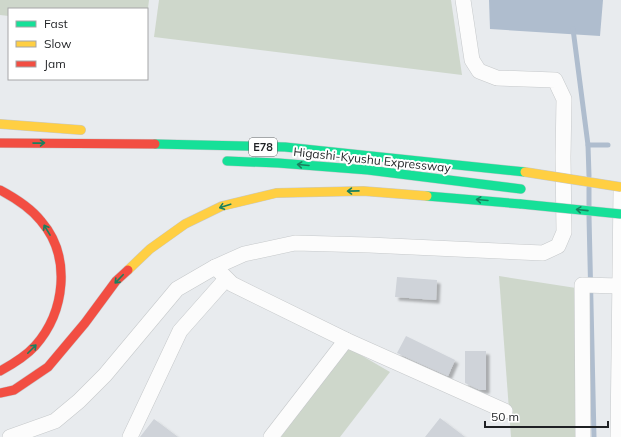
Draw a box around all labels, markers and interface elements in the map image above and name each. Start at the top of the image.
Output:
legend [8,8,148,80]
text: Fast [44,16,68,31]
text: Slow [44,36,72,51]
text: Jam [44,56,66,71]
road number: E78 [249,138,277,156]
one-way arrow [32,139,45,147]
street label: Higashi-Kyushu Expressway [293,144,452,175]
one-way arrow [297,161,310,168]
one-way arrow [347,187,360,195]
one-way arrow [476,197,489,204]
one-way arrow [218,203,231,210]
one-way arrow [576,206,589,214]
one-way arrow [43,224,51,236]
one-way arrow [114,274,124,284]
one-way arrow [27,344,37,354]
scale bar [485,403,608,429]
text: 50 m [491,409,519,424]

